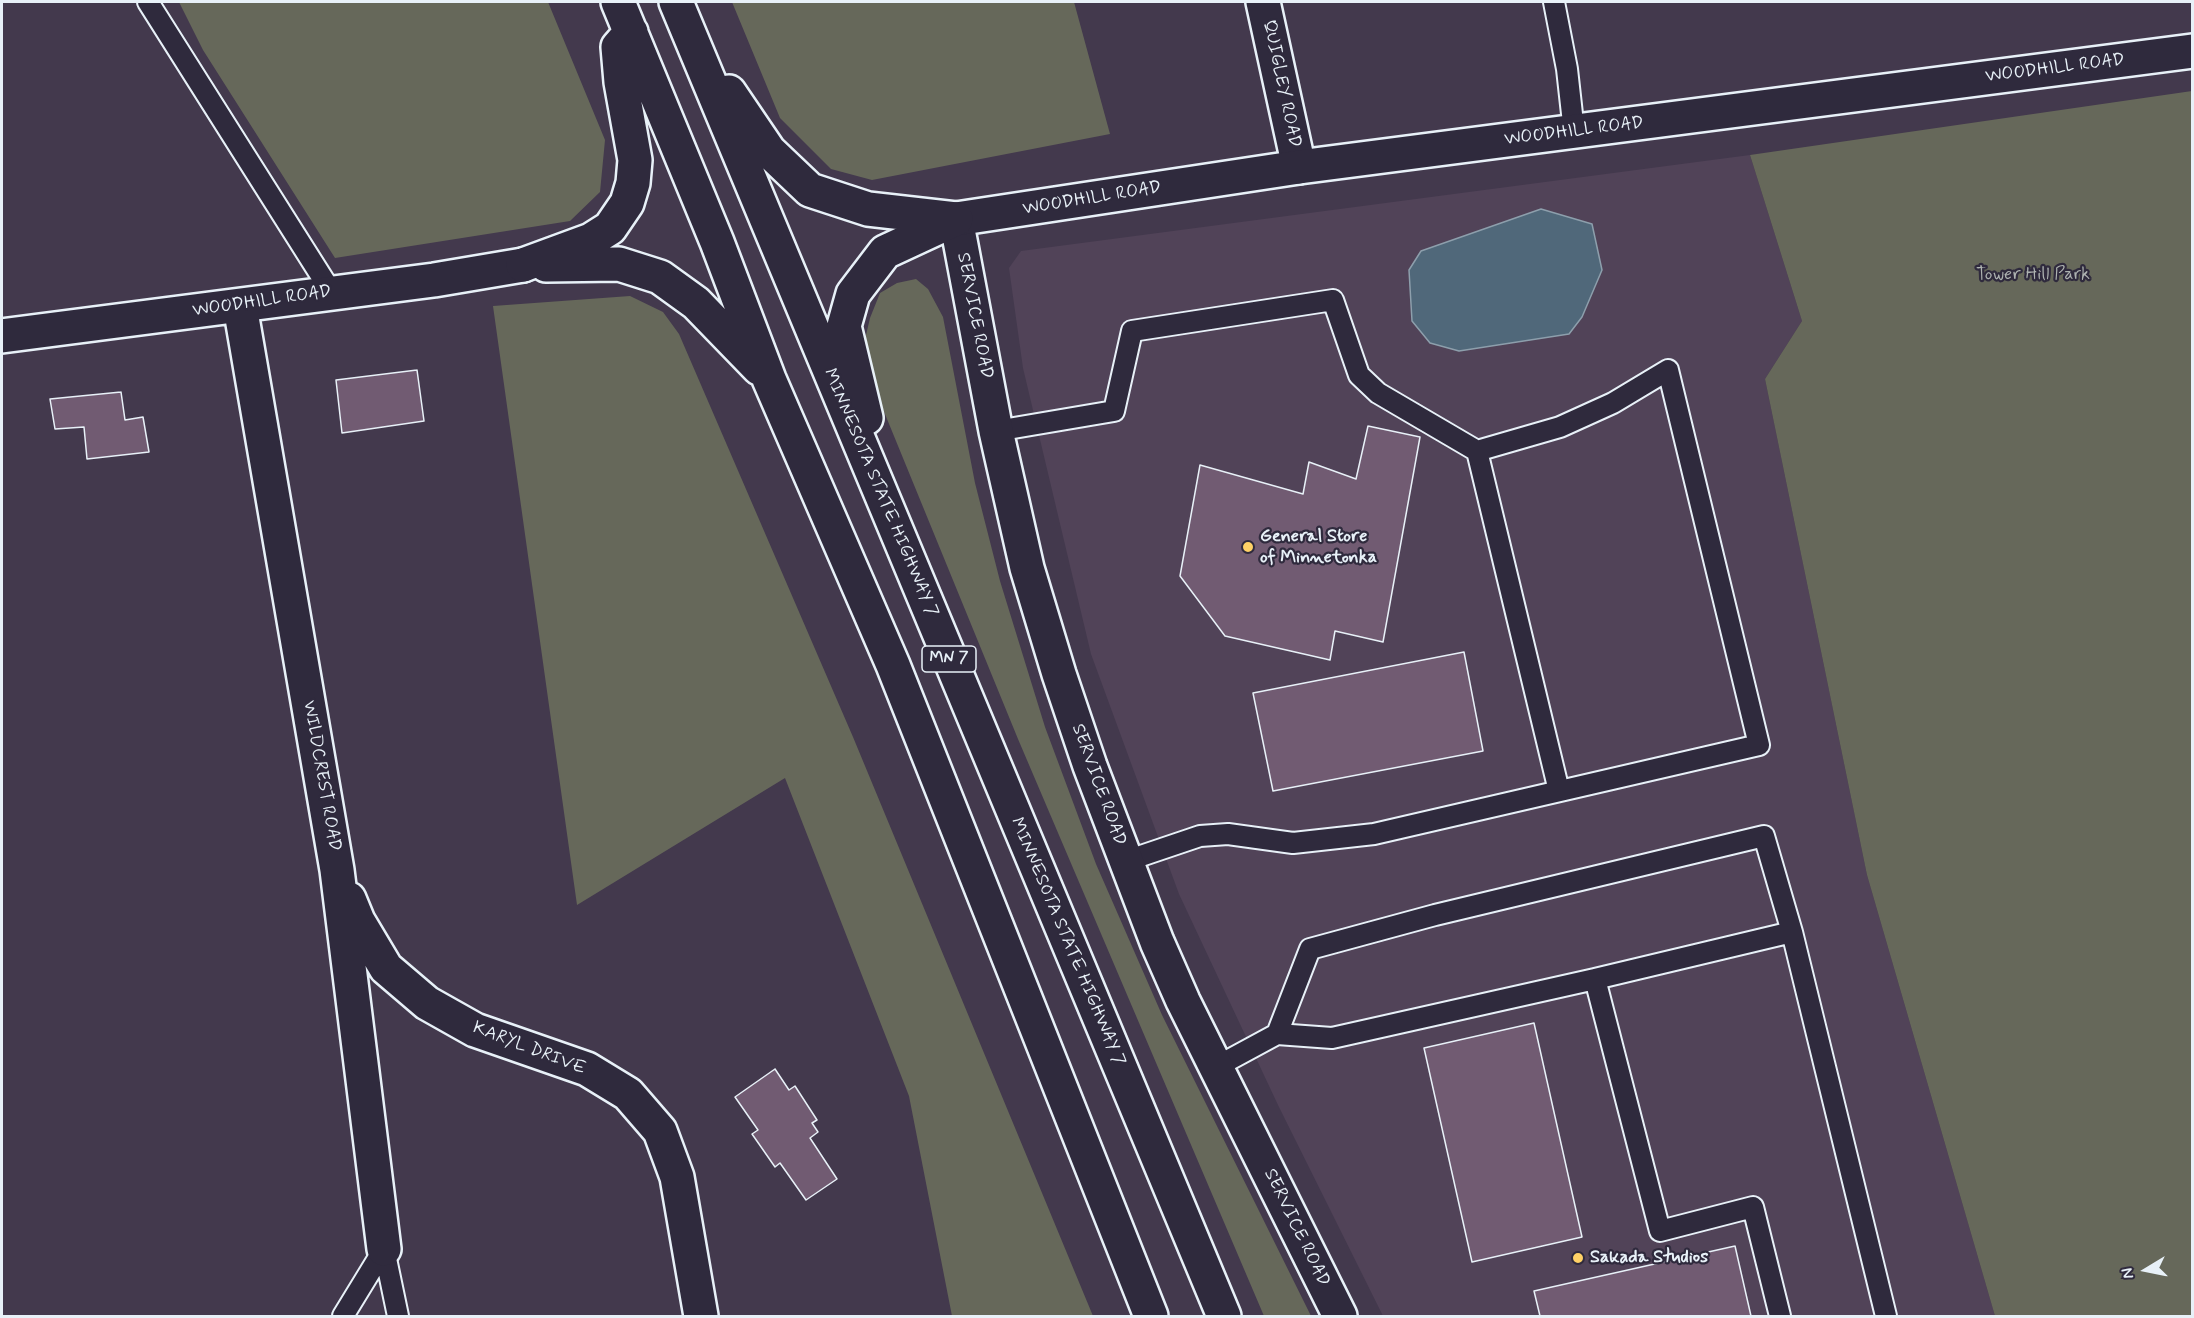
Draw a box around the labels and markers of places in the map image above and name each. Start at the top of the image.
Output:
place label: General Store of Minnetonka [1260,526,1377,568]
marker: General Store of Minnetonka [1241,540,1255,554]
place label: Sakada Studios [1590,1247,1708,1269]
marker: Sakada Studios [1571,1251,1585,1265]

